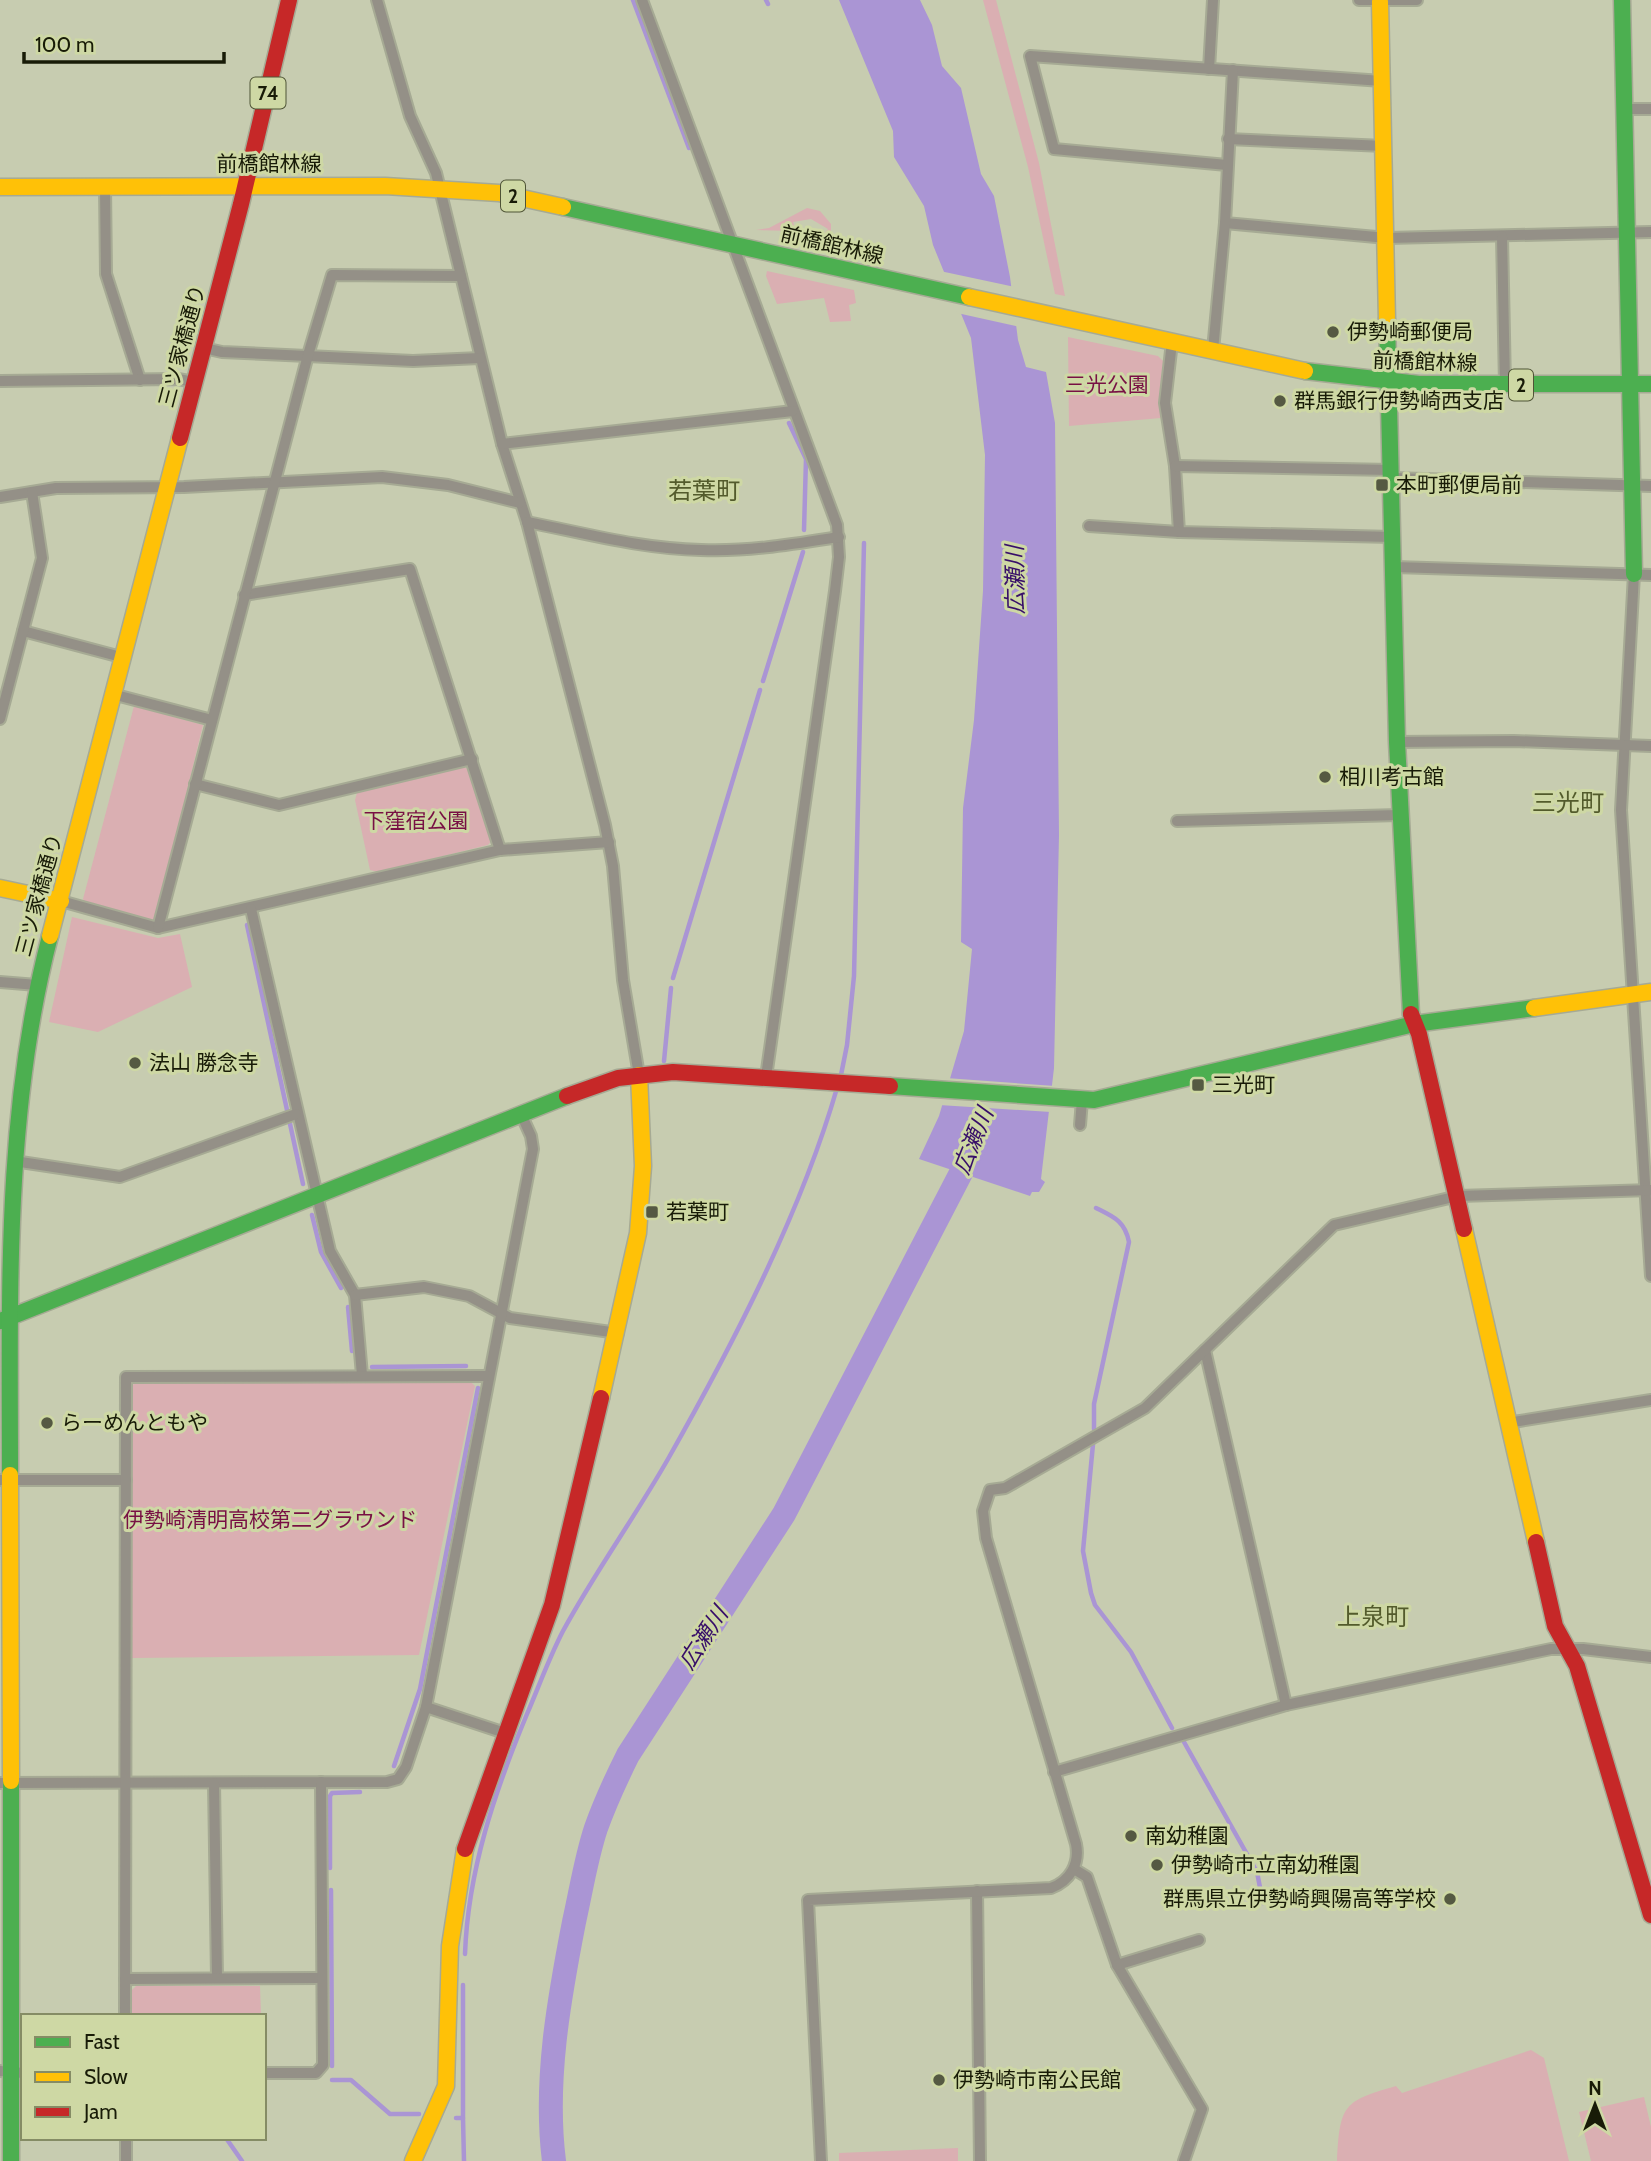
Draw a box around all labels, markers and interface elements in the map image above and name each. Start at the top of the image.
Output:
scale bar [24,21,224,65]
text: 100 m [35,32,94,57]
road number: 74 [250,78,286,108]
street label: 前橋館林線 [217,151,322,176]
road number: 2 [501,180,525,212]
street label: 前橋館林線 [778,221,886,269]
street label: 三ツ家橋通り [153,282,210,410]
place label: 伊勢崎郵便局 [1347,319,1473,344]
marker: 伊勢崎郵便局 [1325,324,1341,340]
street label: 前橋館林線 [1372,347,1478,376]
road number: 2 [1509,370,1533,400]
park label: 三光公園 [1065,372,1149,397]
place label: 群馬銀行伊勢崎西支店 [1294,388,1504,413]
marker: 群馬銀行伊勢崎西支店 [1272,393,1288,409]
place label: 本町郵便局前 [1396,472,1522,497]
district label: 若葉町 [668,476,740,505]
marker: 本町郵便局前 [1374,477,1390,493]
water label: 広瀬川 [1000,542,1030,615]
place label: 相川考古館 [1339,764,1444,789]
marker: 相川考古館 [1317,769,1333,785]
district label: 三光町 [1532,788,1604,817]
park label: 下窪宿公園 [364,808,469,833]
street label: 三ツ家橋通り [10,831,67,959]
place label: 法山 勝念寺 [149,1050,259,1075]
marker: 法山 勝念寺 [127,1055,143,1071]
place label: 三光町 [1212,1072,1275,1097]
marker: 三光町 [1190,1077,1206,1093]
water label: 広瀬川 [947,1101,1000,1178]
place label: 若葉町 [666,1199,729,1224]
marker: 若葉町 [644,1204,660,1220]
place label: らーめんともや [61,1410,208,1435]
marker: らーめんともや [39,1415,55,1431]
park label: 伊勢崎清明高校第二グラウンド [123,1507,417,1532]
water label: 広瀬川 [672,1599,735,1675]
district label: 上泉町 [1337,1602,1409,1631]
place label: 南幼稚園 [1145,1823,1229,1848]
marker: 南幼稚園 [1123,1828,1139,1844]
place label: 伊勢崎市立南幼稚園 [1171,1852,1360,1877]
marker: 伊勢崎市立南幼稚園 [1149,1857,1165,1873]
place label: 群馬県立伊勢崎興陽高等学校 [1163,1886,1436,1911]
marker: 群馬県立伊勢崎興陽高等学校 [1442,1891,1458,1907]
legend [21,2014,266,2140]
text: Fast [84,2029,120,2054]
text: Slow [84,2064,128,2089]
place label: 伊勢崎市南公民館 [953,2067,1121,2092]
north arrow [1560,2070,1630,2140]
marker: 伊勢崎市南公民館 [931,2072,947,2088]
text: N [1588,2077,1602,2100]
text: Jam [83,2099,118,2124]

